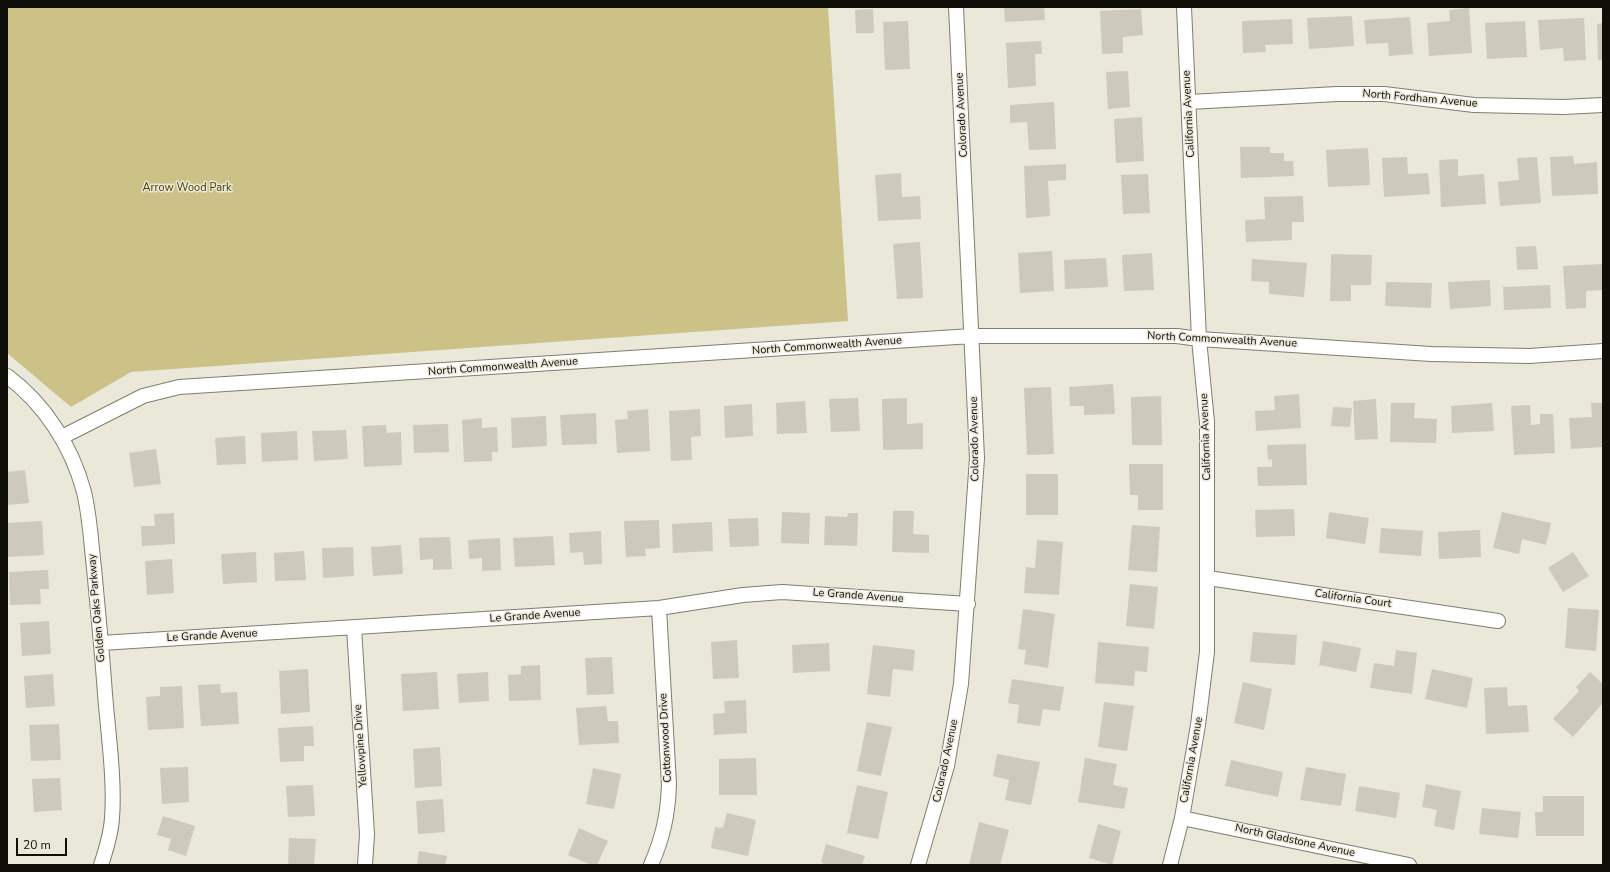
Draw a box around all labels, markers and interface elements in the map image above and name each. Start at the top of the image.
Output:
street label: California Avenue [1180,70,1198,158]
street label: Colorado Avenue [953,72,971,158]
street label: North Fordham Avenue [1362,87,1478,111]
park label: Arrow Wood Park [143,181,231,195]
street label: North Commonwealth Avenue [1147,329,1297,351]
street label: North Commonwealth Avenue [752,334,902,358]
street label: North Commonwealth Avenue [428,355,578,379]
street label: California Avenue [1198,393,1214,481]
street label: Colorado Avenue [968,396,982,482]
street label: Golden Oaks Parkway [86,553,108,663]
street label: Le Grande Avenue [812,586,904,606]
street label: California Court [1314,587,1392,611]
street label: Le Grande Avenue [489,606,581,626]
street label: Le Grande Avenue [166,627,258,645]
street label: Cottonwood Drive [657,693,675,783]
street label: Yellowpine Drive [352,704,370,788]
street label: California Avenue [1178,716,1206,804]
street label: Colorado Avenue [931,718,961,804]
street label: North Gladstone Avenue [1234,822,1356,860]
scale bar [18,830,69,856]
text: 20 m [23,837,51,853]

